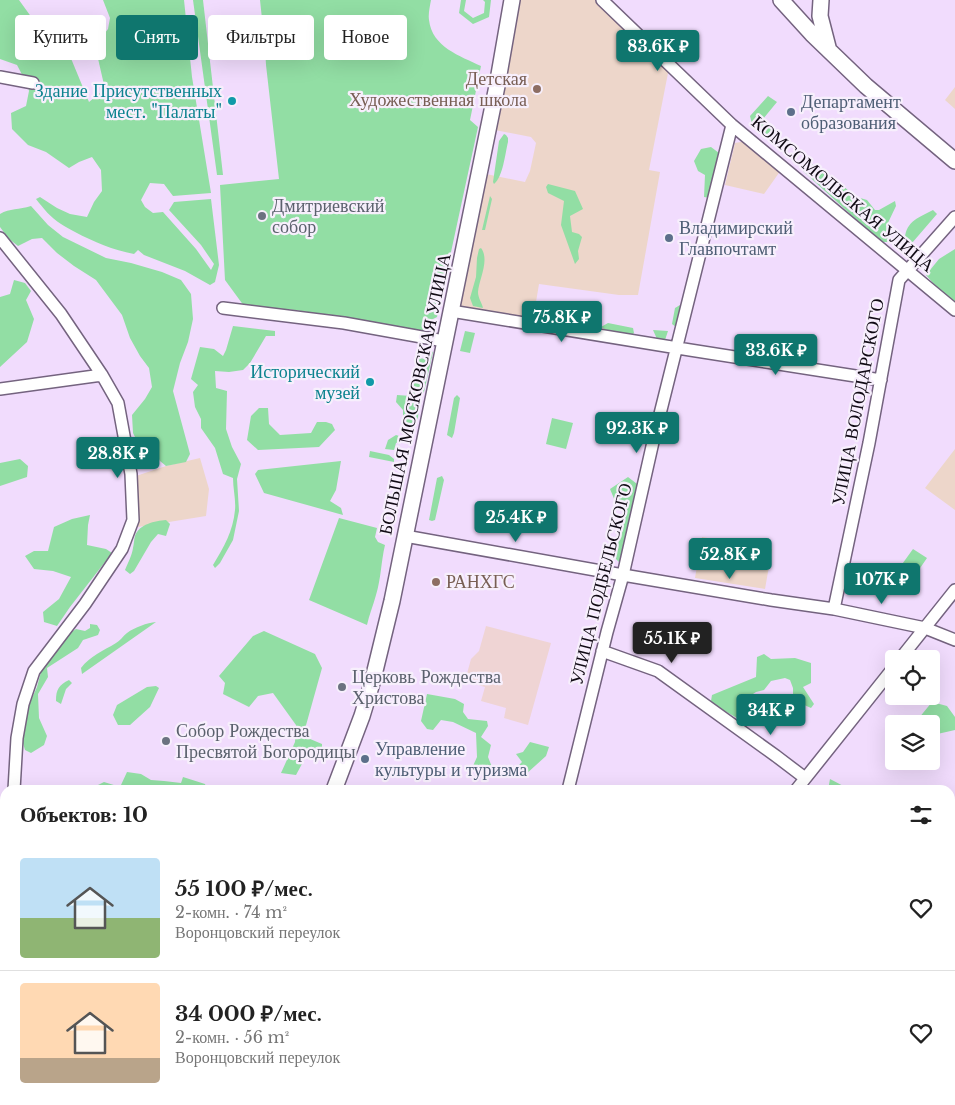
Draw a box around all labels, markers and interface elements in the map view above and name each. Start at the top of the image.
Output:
chip: Купить [15,15,106,60]
chip: Снять [116,15,198,60]
chip: Фильтры [208,15,314,60]
chip: Новое [324,15,407,60]
pin: 83.6K ₽ [612,30,704,72]
text: 83.6K ₽ [627,36,689,56]
place label: Детская Художественная школа [349,68,527,111]
place label: Здание Присутственных мест. "Палаты" [35,80,222,123]
marker: Детская Художественная школа [531,83,543,95]
place label: Департамент образования [801,91,901,134]
marker: Здание Присутственных мест. "Палаты" [226,95,238,107]
marker: Департамент образования [785,106,797,118]
street label: КОМСОМОЛЬСКАЯ УЛИЦА [747,111,939,277]
place label: Дмитриевский собор [272,195,385,238]
marker: Дмитриевский собор [256,210,268,222]
place label: Владимирский Главпочтамт [679,217,793,260]
marker: Владимирский Главпочтамт [663,232,675,244]
street label: БОЛЬШАЯ МОСКОВСКАЯ УЛИЦА [374,251,456,537]
street label: УЛИЦА ВОЛОДАРСКОГО [827,297,889,507]
pin: 75.8K ₽ [516,300,608,343]
text: 75.8K ₽ [533,307,591,327]
pin: 33.6K ₽ [730,334,822,376]
text: 33.6K ₽ [745,340,807,360]
place label: Исторический музей [250,361,360,404]
marker: Исторический музей [364,376,376,388]
pin: 92.3K ₽ [591,412,683,454]
text: 92.3K ₽ [606,418,668,438]
pin: 28.8K ₽ [72,436,164,479]
text: 28.8K ₽ [87,443,149,463]
street label: УЛИЦА ПОДБЕЛЬСКОГО [565,481,637,687]
pin: 25.4K ₽ [470,500,562,543]
text: 25.4K ₽ [485,507,547,527]
pin: 52.8K ₽ [684,538,776,580]
text: 52.8K ₽ [700,544,760,564]
pin: 107K ₽ [841,562,923,605]
text: 107K ₽ [855,569,909,589]
place label: РАНХГС [446,571,515,593]
marker: РАНХГС [430,576,442,588]
pin: 55.1K ₽ [626,622,718,664]
text: 55.1K ₽ [644,628,700,648]
map controls [885,650,940,770]
button: locate [885,650,940,705]
place label: Церковь Рождества Христова [352,666,501,709]
marker: Церковь Рождества Христова [336,681,348,693]
pin: 34K ₽ [736,694,806,736]
text: 34K ₽ [747,700,795,720]
button: layers [885,715,940,770]
place label: Собор Рождества Пресвятой Богородицы [176,720,356,763]
marker: Собор Рождества Пресвятой Богородицы [160,735,172,747]
place label: Управление культуры и туризма [375,738,527,781]
marker: Управление культуры и туризма [359,753,371,765]
icon: filters [907,801,935,829]
text: Объектов: 10 [20,802,148,828]
text: 55 100 ₽/мес. [175,876,313,902]
icon: home [60,878,120,938]
icon: heart [907,894,935,922]
text: 2-комн. · 74 m² [175,902,287,922]
text: Воронцовский переулок [175,922,340,942]
text: 34 000 ₽/мес. [175,1001,322,1027]
icon: home [60,1003,120,1063]
icon: heart [907,1019,935,1047]
text: 2-комн. · 56 m² [175,1027,289,1047]
text: Воронцовский переулок [175,1047,340,1067]

